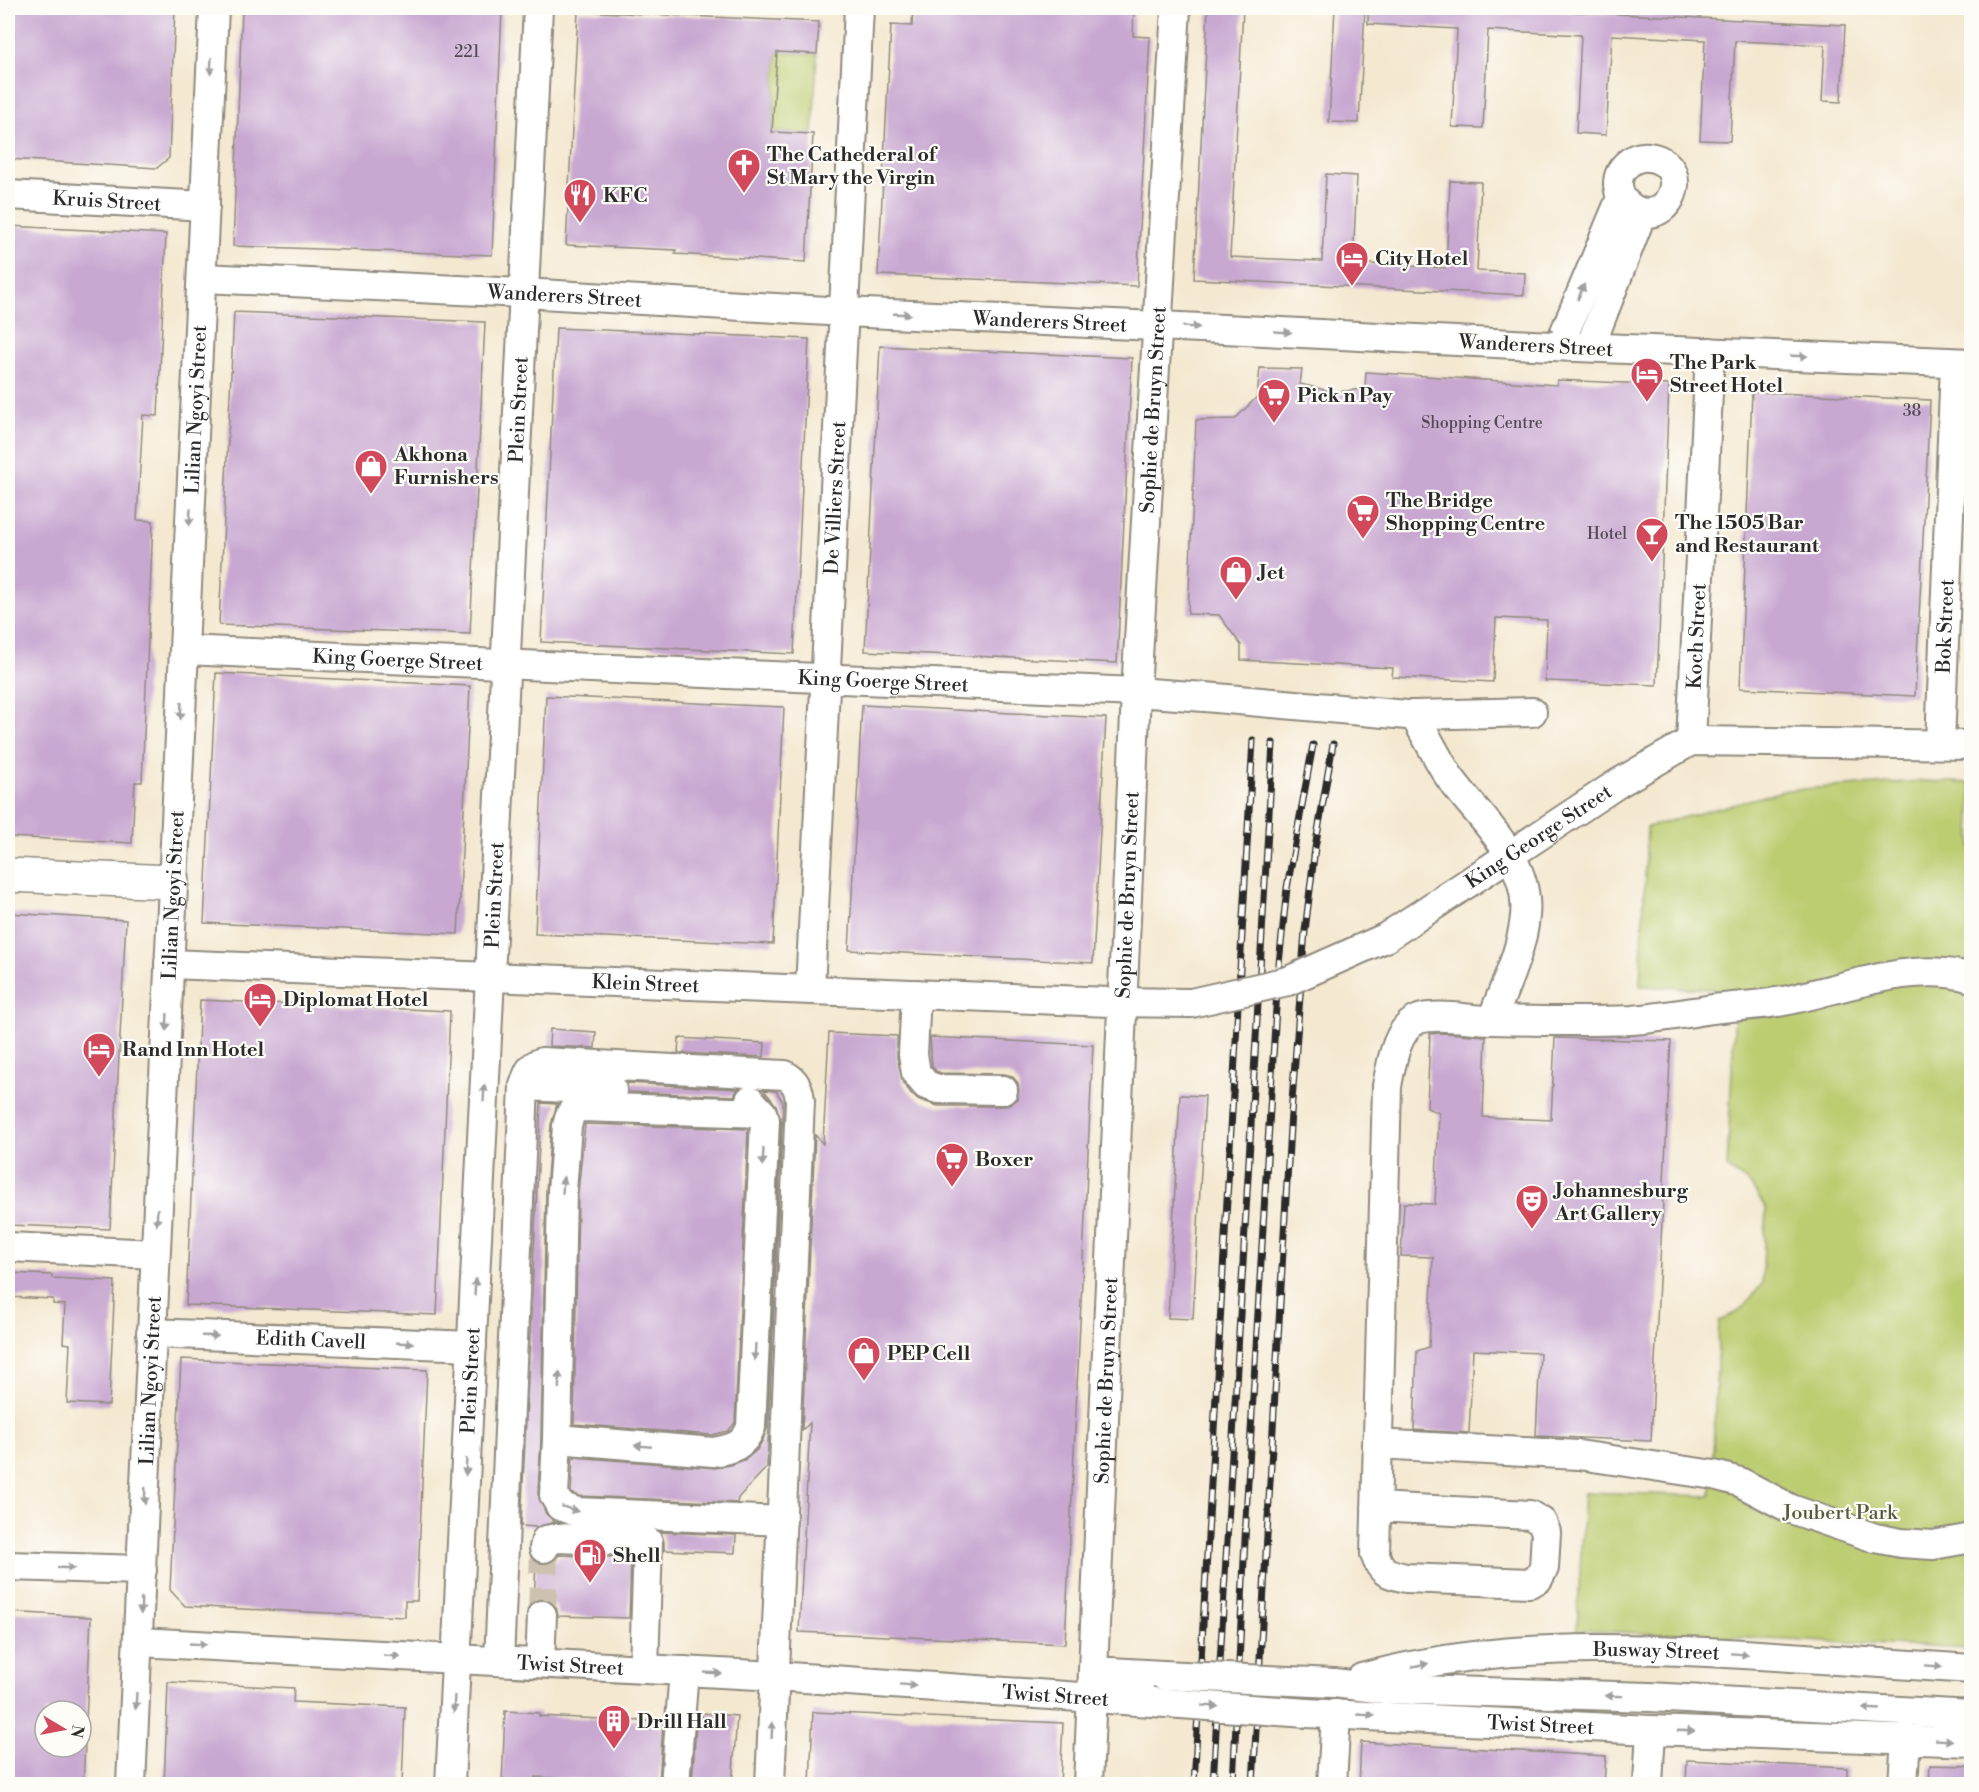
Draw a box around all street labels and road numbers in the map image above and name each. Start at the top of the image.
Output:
street label: Kruis Street [52,186,162,218]
street label: Wanderers Street [486,280,643,314]
street label: Sophie de Bruyn Street [1135,305,1173,514]
street label: Wanderers Street [971,307,1128,339]
street label: Lilian Ngoyi Street [180,324,213,495]
street label: Wanderers Street [1457,330,1614,363]
street label: Plein Street [504,356,535,464]
street label: De Villiers Street [820,420,852,575]
street label: Bok Street [1932,579,1960,675]
street label: Koch Street [1683,583,1713,690]
street label: King Goerge Street [312,645,484,677]
street label: King Goerge Street [797,666,969,699]
street label: King George Street [1461,780,1617,895]
street label: Sophie de Bruyn Street [1112,791,1146,999]
street label: Lilian Ngoyi Street [158,810,190,980]
street label: Plein Street [480,841,511,949]
street label: Klein Street [591,970,700,999]
street label: Sophie de Bruyn Street [1090,1276,1124,1485]
street label: Lilian Ngoyi Street [135,1295,168,1466]
street label: Edith Cavell [255,1326,366,1356]
street label: Plein Street [456,1327,487,1434]
street label: Busway Street [1592,1638,1720,1667]
street label: Twist Street [516,1651,624,1682]
street label: Twist Street [1001,1681,1110,1713]
street label: Twist Street [1486,1711,1595,1741]

